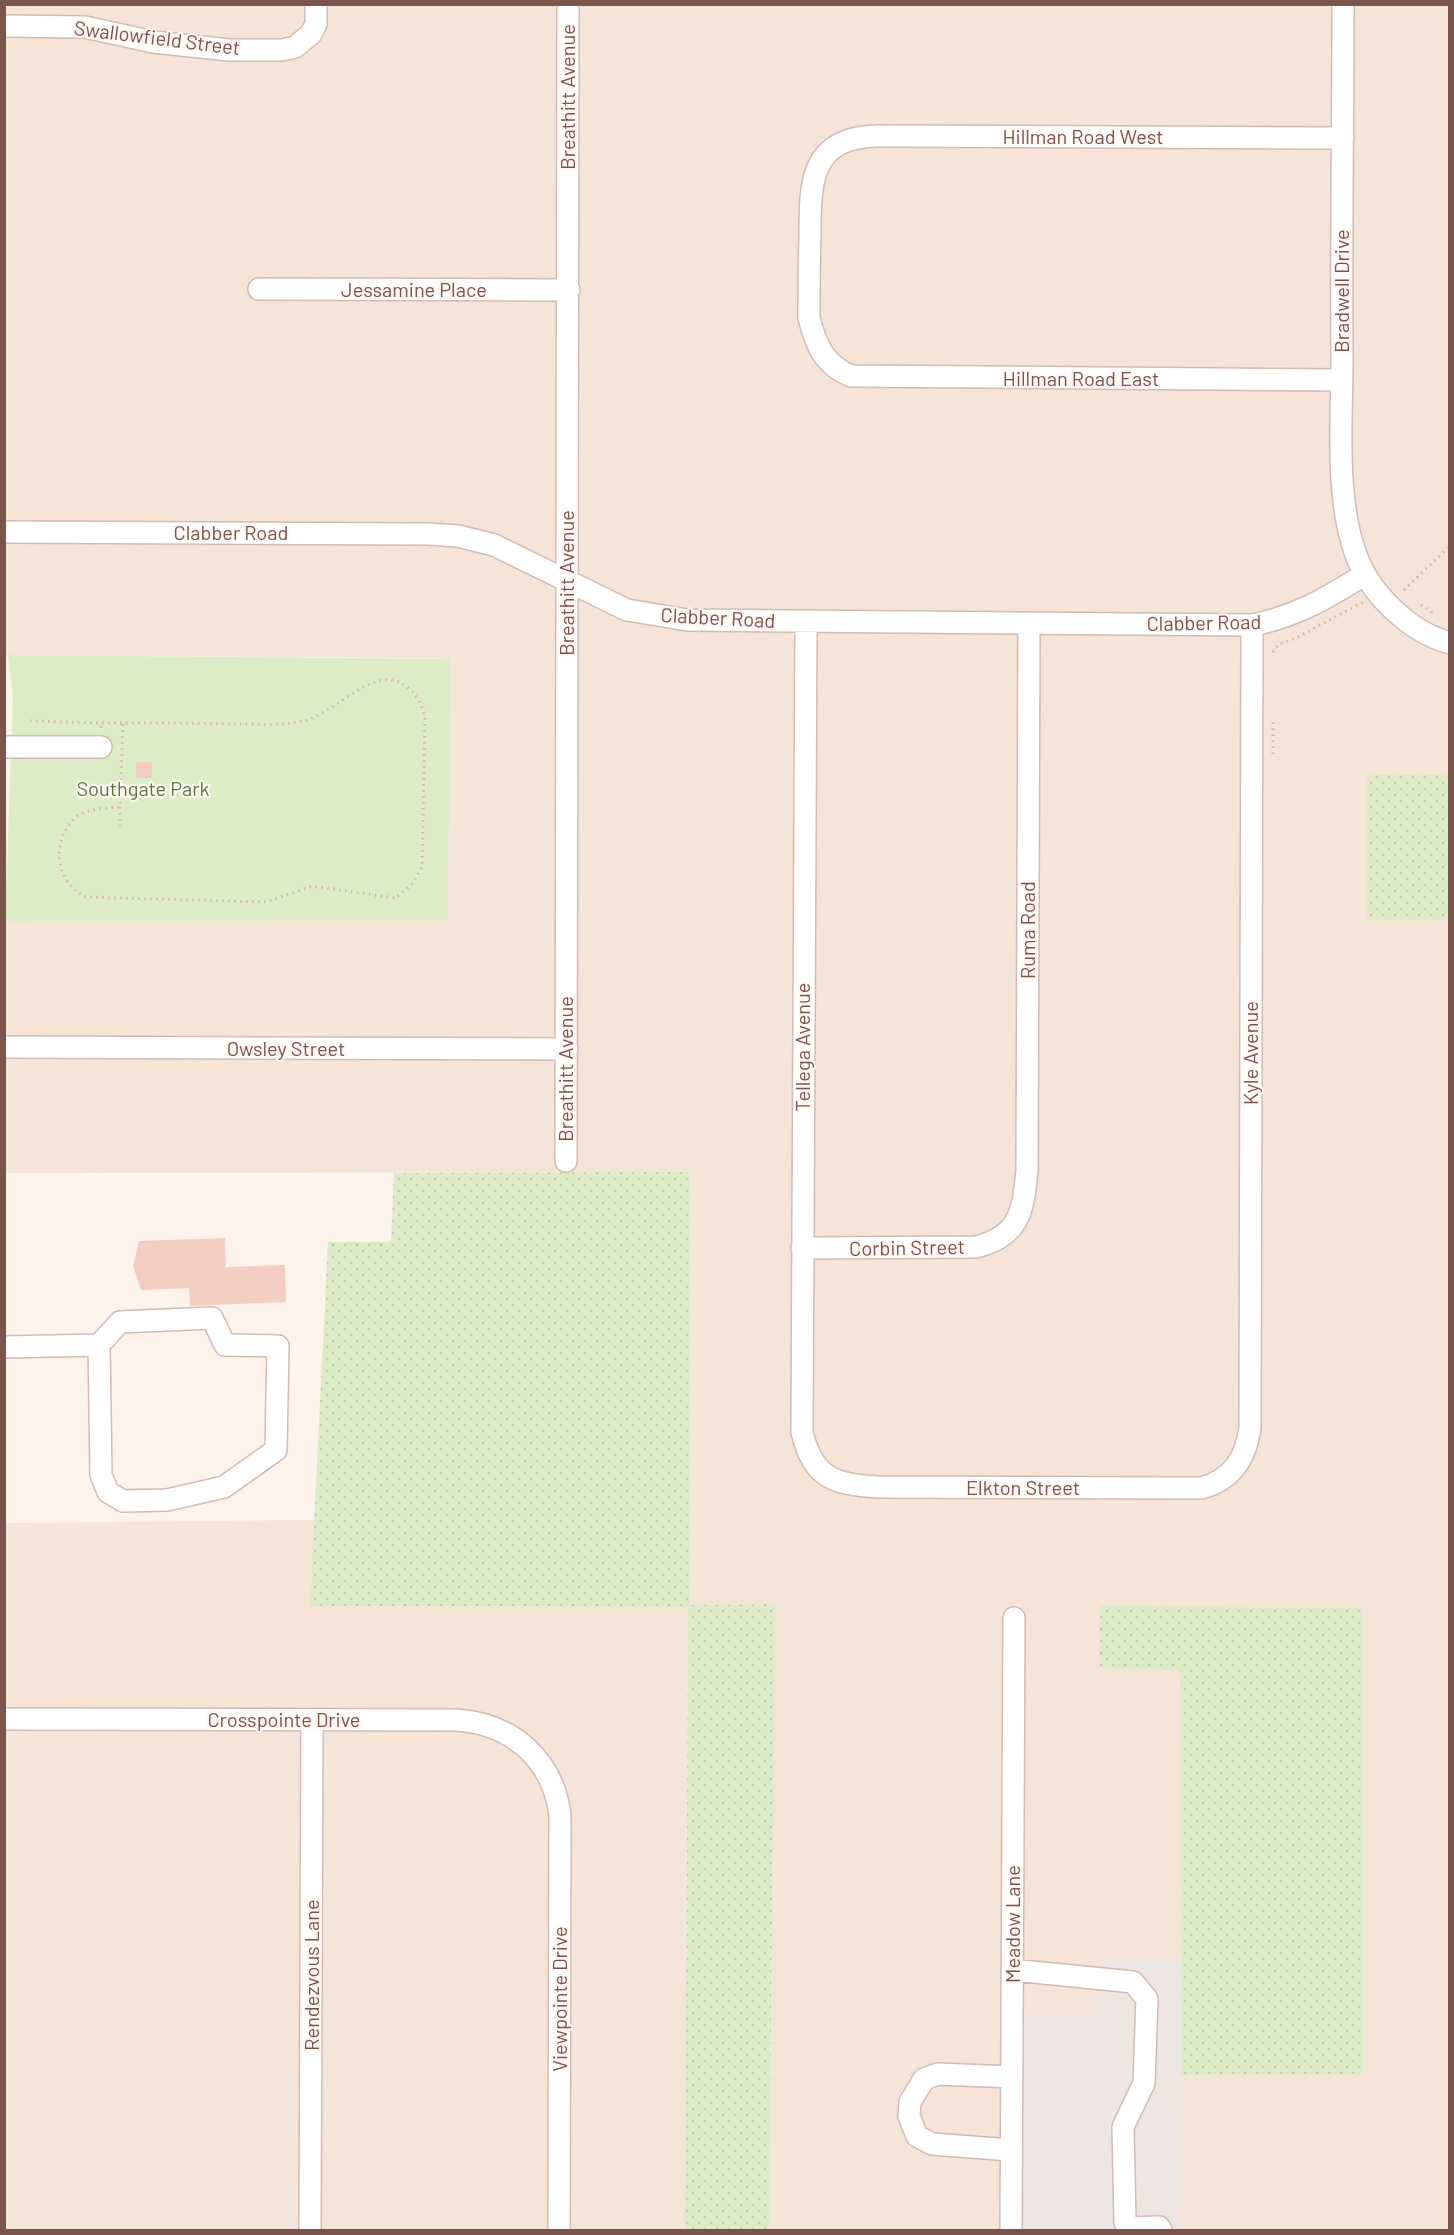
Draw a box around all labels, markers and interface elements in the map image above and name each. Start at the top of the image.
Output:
street label: Swallowfield Street [73,15,242,59]
street label: Breathitt Avenue [555,24,579,170]
street label: Hillman Road West [1002,124,1164,148]
street label: Bradwell Drive [1329,229,1353,353]
street label: Jessamine Place [341,277,487,301]
street label: Hillman Road East [1003,366,1159,390]
street label: Breathitt Avenue [554,510,578,656]
street label: Clabber Road [174,520,288,544]
street label: Clabber Road [660,602,776,632]
street label: Clabber Road [1146,609,1262,635]
park label: Southgate Park [76,776,210,800]
street label: Ruma Road [1015,881,1039,979]
street label: Tellega Avenue [790,983,814,1111]
street label: Breathitt Avenue [553,996,577,1142]
street label: Kyle Avenue [1238,1001,1262,1105]
street label: Owsley Street [227,1036,345,1060]
street label: Corbin Street [849,1234,965,1260]
street label: Elkton Street [966,1475,1080,1499]
street label: Crosspointe Drive [207,1707,361,1731]
street label: Meadow Lane [1000,1865,1024,1983]
street label: Rendezvous Lane [299,1899,323,2051]
street label: Viewpointe Drive [547,1926,571,2072]

